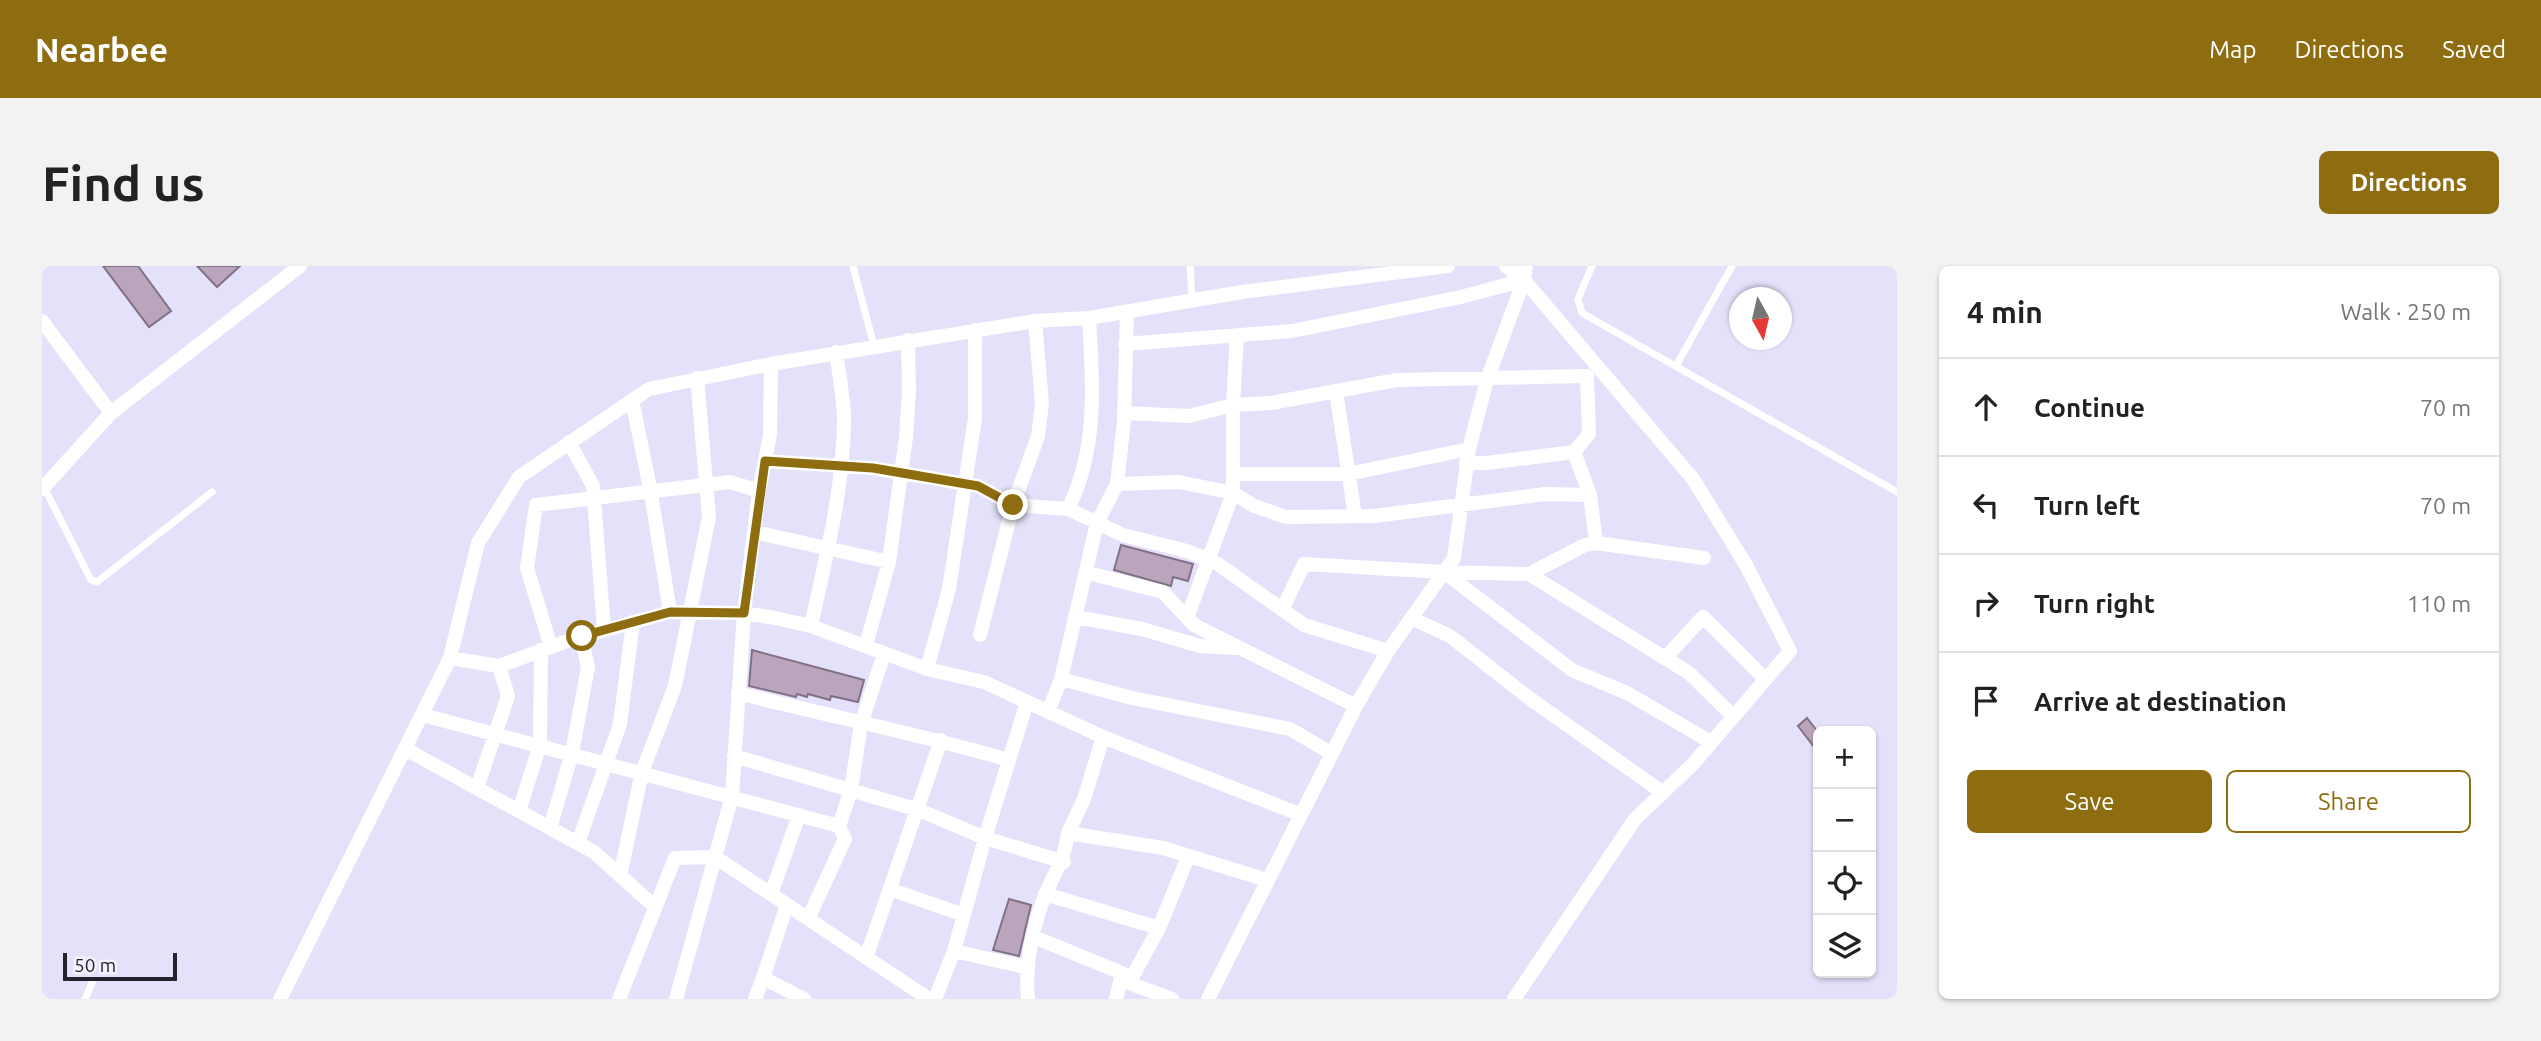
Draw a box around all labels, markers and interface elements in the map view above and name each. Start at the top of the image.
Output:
text: Nearbee [35,31,168,68]
text: Map [2209,36,2256,63]
text: Directions [2294,36,2404,63]
text: Saved [2442,36,2506,63]
button: Directions [2319,151,2499,214]
text: Find us [42,155,205,210]
north arrow [1729,287,1792,350]
text: 4 min [1967,295,2043,329]
text: Walk · 250 m [2340,299,2471,324]
icon: ahead [1967,388,2005,426]
text: Continue [2034,393,2145,422]
text: 70 m [2420,395,2471,420]
icon: left [1967,486,2005,524]
route end [997,489,1028,520]
text: Turn left [2034,491,2140,520]
text: 70 m [2420,493,2471,518]
icon: right [1967,584,2005,622]
text: Turn right [2034,589,2155,618]
text: 110 m [2407,591,2471,616]
route start [566,620,597,651]
icon: arrive [1967,682,2005,720]
text: Arrive at destination [2034,687,2287,716]
map controls [1813,726,1876,978]
button: + [1813,726,1876,789]
button: Save [1967,770,2212,833]
button: Share [2226,770,2471,833]
button: − [1813,789,1876,852]
button: locate [1813,852,1876,915]
button: layers [1813,915,1876,978]
scale bar [63,950,177,982]
text: 50 m [74,954,116,976]

